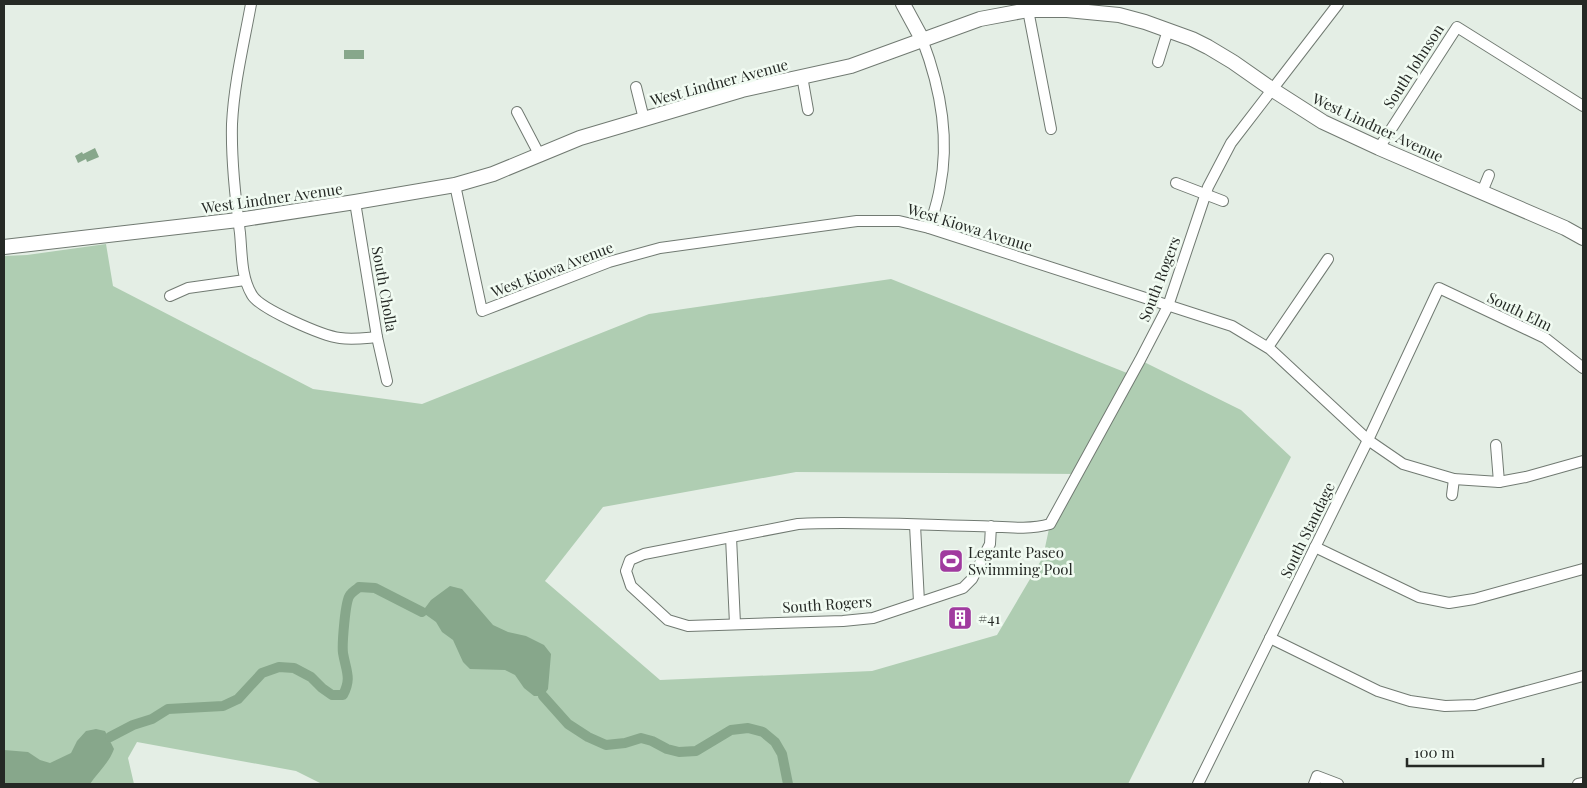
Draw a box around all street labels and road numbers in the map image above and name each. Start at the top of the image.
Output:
street label: South Johnson [1378,20,1448,112]
street label: West Lindner Avenue [647,54,790,110]
street label: West Lindner Avenue [1308,87,1447,166]
street label: West Lindner Avenue [199,178,344,218]
street label: West Kiowa Avenue [904,198,1035,255]
street label: South Rogers [1134,234,1184,324]
street label: West Kiowa Avenue [487,236,616,302]
street label: South Cholla [368,245,402,334]
street label: South Elm [1484,287,1556,336]
street label: South Standage [1275,479,1339,581]
street label: South Rogers [782,591,872,617]

